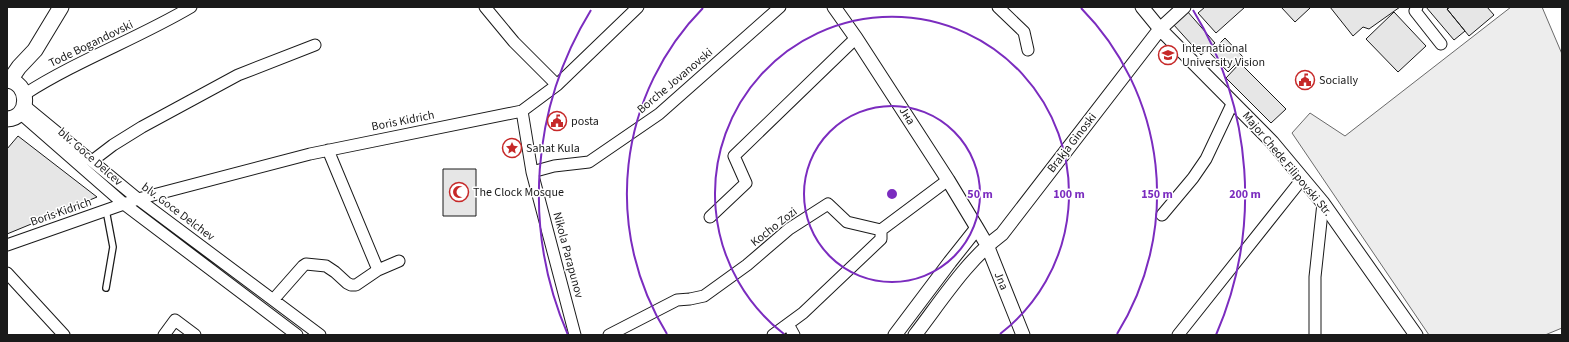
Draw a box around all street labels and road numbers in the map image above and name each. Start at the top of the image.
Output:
street label: Tode Bogandovski [46,16,136,72]
street label: Borche Jovanovski [633,44,717,118]
street label: Јна [895,104,919,128]
street label: Boris Kidrich [370,107,436,135]
street label: Major Chede Filipovski Str. [1238,108,1336,220]
street label: Brakja Ginoski [1043,110,1101,176]
street label: blv. Goce Delcev [54,124,126,190]
street label: blv. Goce Delchev [138,179,218,245]
street label: Boris Kidrich [28,194,94,230]
street label: Kocho Zozi [747,203,801,251]
street label: Nikola Parapunov [548,210,588,300]
street label: Jna [990,269,1012,293]

